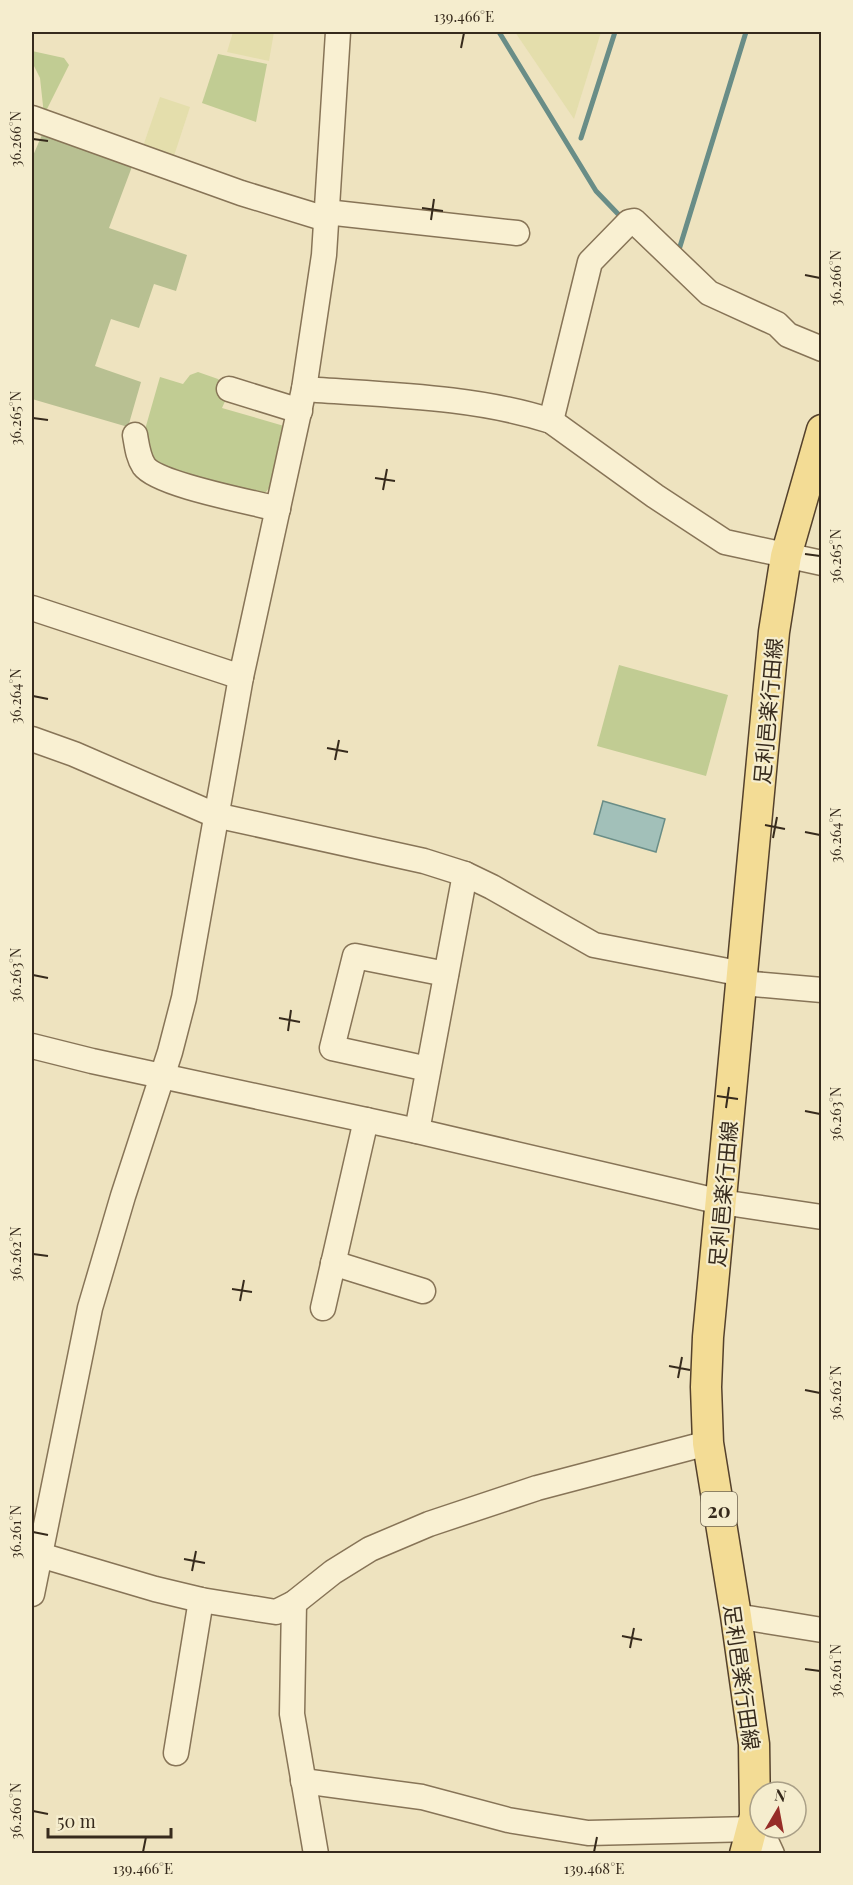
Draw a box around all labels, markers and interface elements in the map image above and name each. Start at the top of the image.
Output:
text: 139.466°E [434,6,494,26]
text: 36.266°N [5,110,25,167]
text: 36.266°N [825,249,845,306]
text: 36.265°N [5,390,25,445]
text: 36.265°N [825,528,845,583]
street label: 足利邑楽行田線 [747,637,787,785]
text: 36.264°N [5,668,25,724]
text: 36.264°N [825,807,845,863]
text: 36.263°N [5,947,25,1003]
text: 36.263°N [825,1086,845,1142]
street label: 足利邑楽行田線 [702,1120,742,1268]
text: 36.262°N [5,1226,25,1282]
text: 36.262°N [825,1365,845,1421]
road number: 20 [701,1492,737,1526]
text: 36.261°N [5,1505,25,1559]
street label: 足利邑楽行田線 [719,1602,767,1752]
text: 36.261°N [825,1644,845,1698]
north arrow [748,1780,808,1840]
text: 36.260°N [5,1782,25,1840]
text: N [773,1783,789,1806]
scale bar [48,1801,171,1839]
text: 50 m [57,1809,96,1833]
text: 139.466°E [113,1858,173,1878]
text: 139.468°E [564,1858,624,1878]

